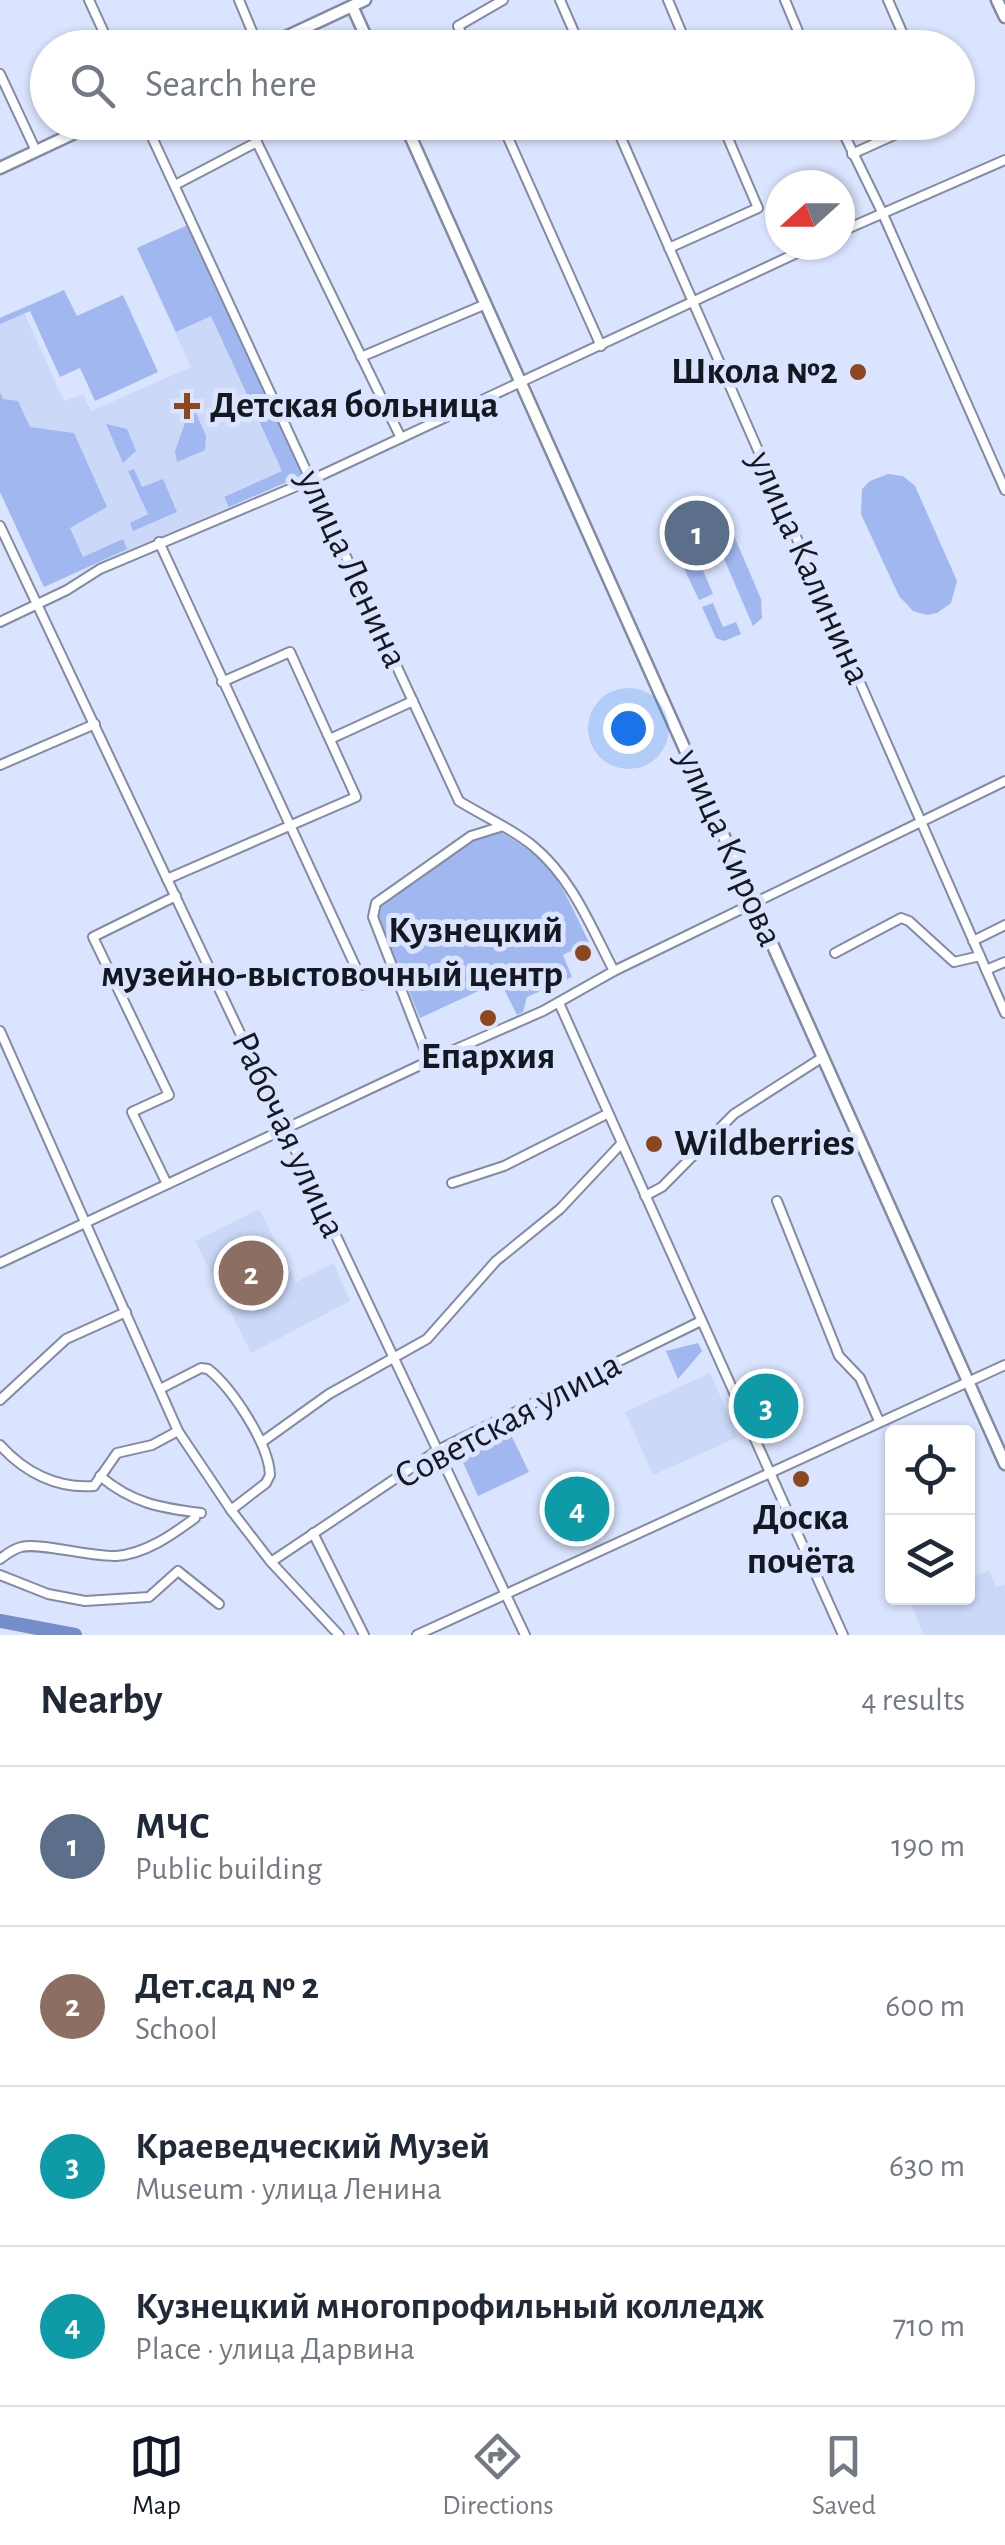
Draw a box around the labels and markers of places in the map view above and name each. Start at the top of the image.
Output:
place label: Школа №2 [671,353,838,391]
marker: Школа №2 [847,361,869,383]
place label: Детская больница [210,387,499,425]
marker: Детская больница [174,393,200,419]
pin: 1 [664,496,730,570]
place label: Кузнецкий музейно-выстовочный центр [101,912,563,994]
marker: Кузнецкий музейно-выстовочный центр [572,942,594,964]
marker: Епархия [477,1007,499,1029]
place label: Епархия [420,1038,556,1076]
place label: Wildberries [674,1125,855,1163]
marker: Wildberries [643,1133,665,1155]
pin: 2 [218,1236,284,1310]
pin: 3 [734,1368,798,1444]
marker: Доска почёта [790,1468,812,1490]
pin: 4 [544,1472,610,1546]
place label: Доска почёта [747,1499,855,1581]

